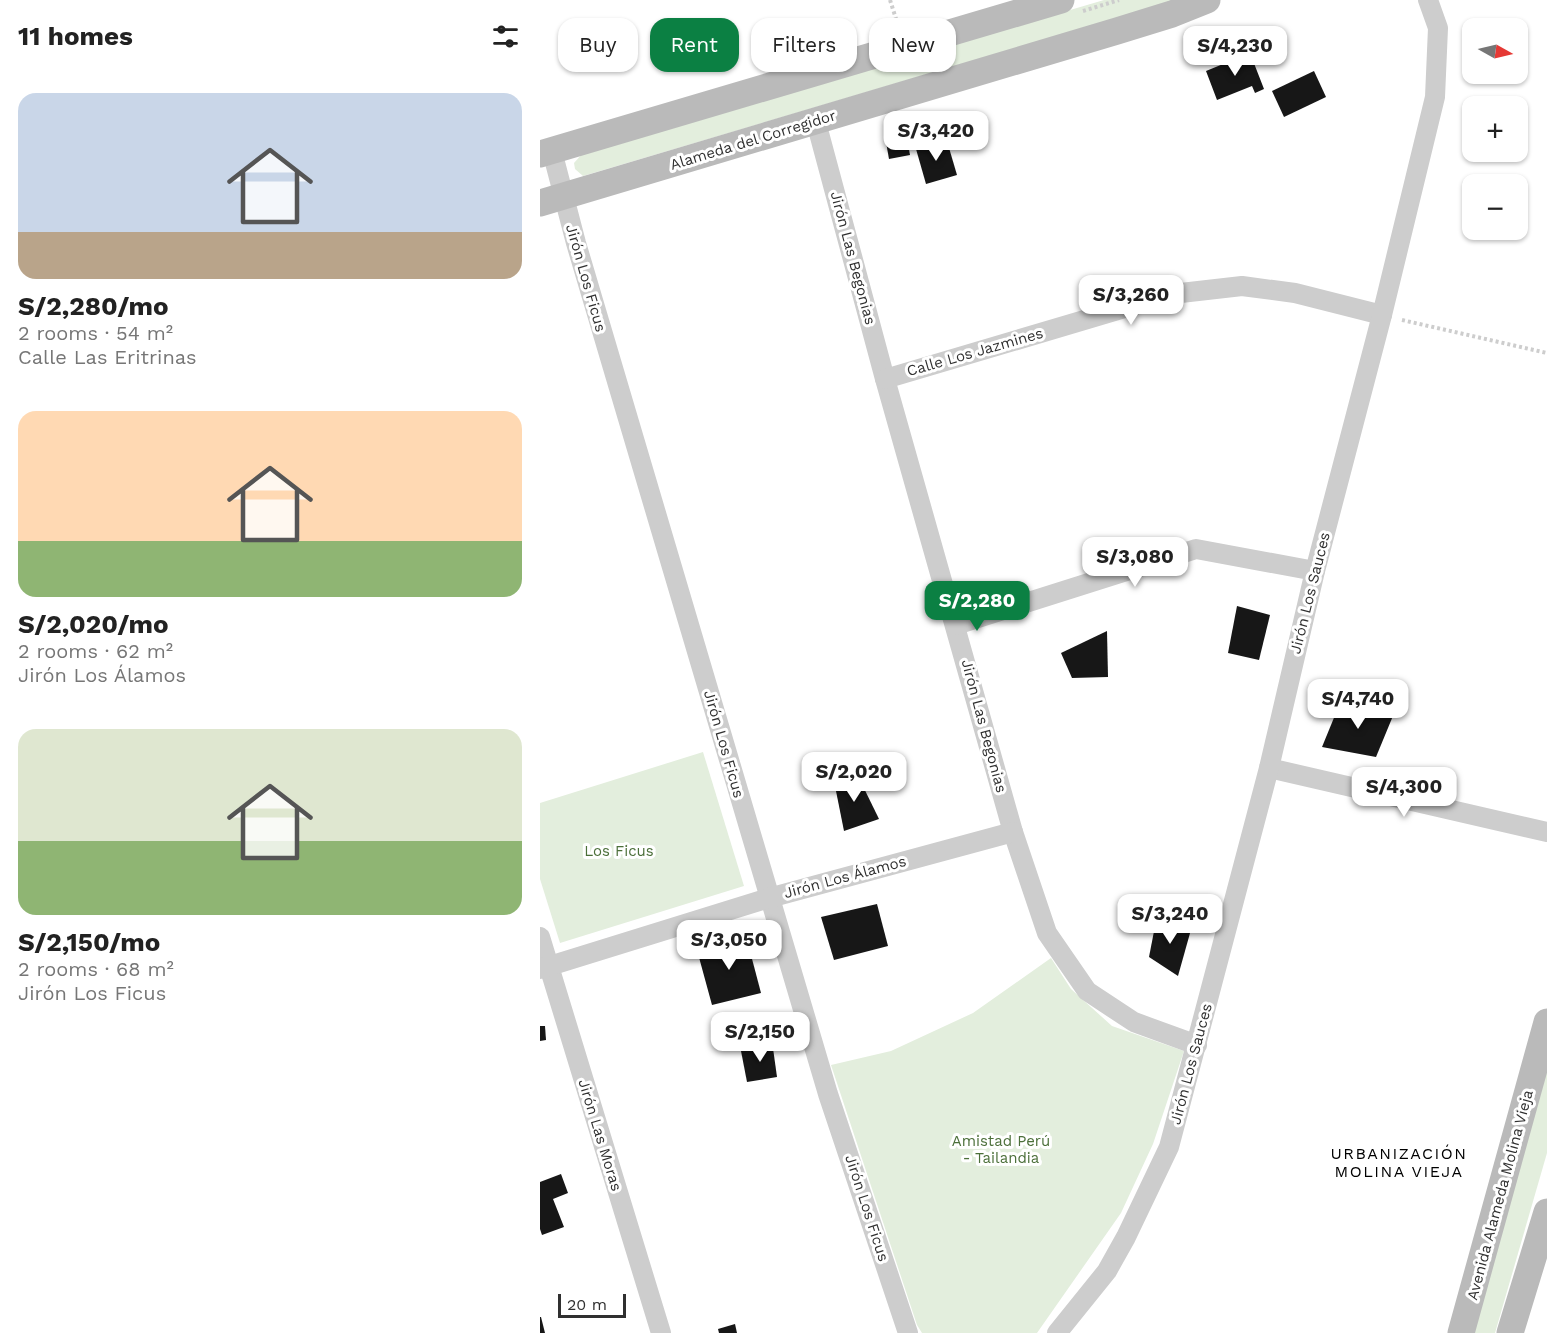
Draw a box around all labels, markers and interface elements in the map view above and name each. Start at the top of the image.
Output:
chip: Buy [558,18,638,72]
chip: Rent [650,18,739,72]
chip: Filters [751,18,857,72]
chip: New [869,18,956,72]
north arrow [1462,18,1528,84]
map controls [1462,18,1528,240]
icon: filters [489,20,522,53]
text: 11 homes [18,21,133,51]
pin: S/4,230 [1180,26,1290,77]
text: S/4,230 [1197,33,1273,57]
button: + [1462,96,1528,162]
street label: Alameda del Corregidor [668,106,838,174]
pin: S/3,420 [881,111,991,162]
text: S/3,420 [898,118,974,142]
icon: home [216,132,324,240]
button: − [1462,174,1528,240]
street label: Jirón Las Begonias [827,189,879,327]
street label: Jirón Los Ficus [562,222,610,334]
pin: S/3,260 [1076,275,1186,326]
text: S/3,260 [1093,282,1169,306]
text: S/2,280/mo [18,291,168,321]
text: 2 rooms · 54 m² [18,321,173,345]
street label: Calle Los Jazmines [905,324,1045,380]
text: Calle Las Eritrinas [18,345,197,369]
icon: home [216,450,324,558]
street label: Jirón Los Sauces [1286,530,1334,656]
pin: S/3,080 [1080,537,1190,588]
text: S/3,080 [1096,544,1174,568]
pin: S/2,280 [922,581,1032,632]
text: S/2,280 [939,588,1015,612]
text: S/2,020/mo [18,609,169,639]
text: 2 rooms · 62 m² [18,639,173,663]
street label: Jirón Las Begonias [958,657,1010,795]
text: Jirón Los Álamos [18,663,186,687]
pin: S/4,740 [1303,679,1413,730]
text: S/4,740 [1321,686,1395,710]
street label: Jirón Los Ficus [700,688,748,800]
pin: S/2,020 [799,752,909,803]
text: S/2,020 [816,759,892,783]
pin: S/4,300 [1349,767,1459,818]
icon: home [216,768,324,876]
text: S/4,300 [1366,774,1442,798]
park label: Los Ficus [584,842,654,860]
street label: Jirón Los Álamos [782,852,908,902]
pin: S/3,240 [1115,894,1225,945]
text: S/3,240 [1131,901,1209,925]
pin: S/3,050 [674,920,784,971]
text: S/2,150/mo [18,927,160,957]
text: S/3,050 [691,927,767,951]
text: 2 rooms · 68 m² [18,957,174,981]
text: Jirón Los Ficus [18,981,166,1005]
street label: Jirón Los Sauces [1166,1001,1216,1127]
pin: S/2,150 [705,1012,815,1063]
text: S/2,150 [725,1019,795,1043]
street label: Jirón Las Moras [574,1077,626,1193]
street label: Avenida Alameda Molina Vieja [1463,1087,1537,1302]
park label: Amistad Perú - Tailandia [952,1132,1050,1167]
district label: URBANIZACIÓN MOLINA VIEJA [1330,1144,1468,1181]
street label: Jirón Los Ficus [841,1152,893,1264]
scale bar [558,1291,626,1318]
text: 20 m [567,1295,607,1314]

